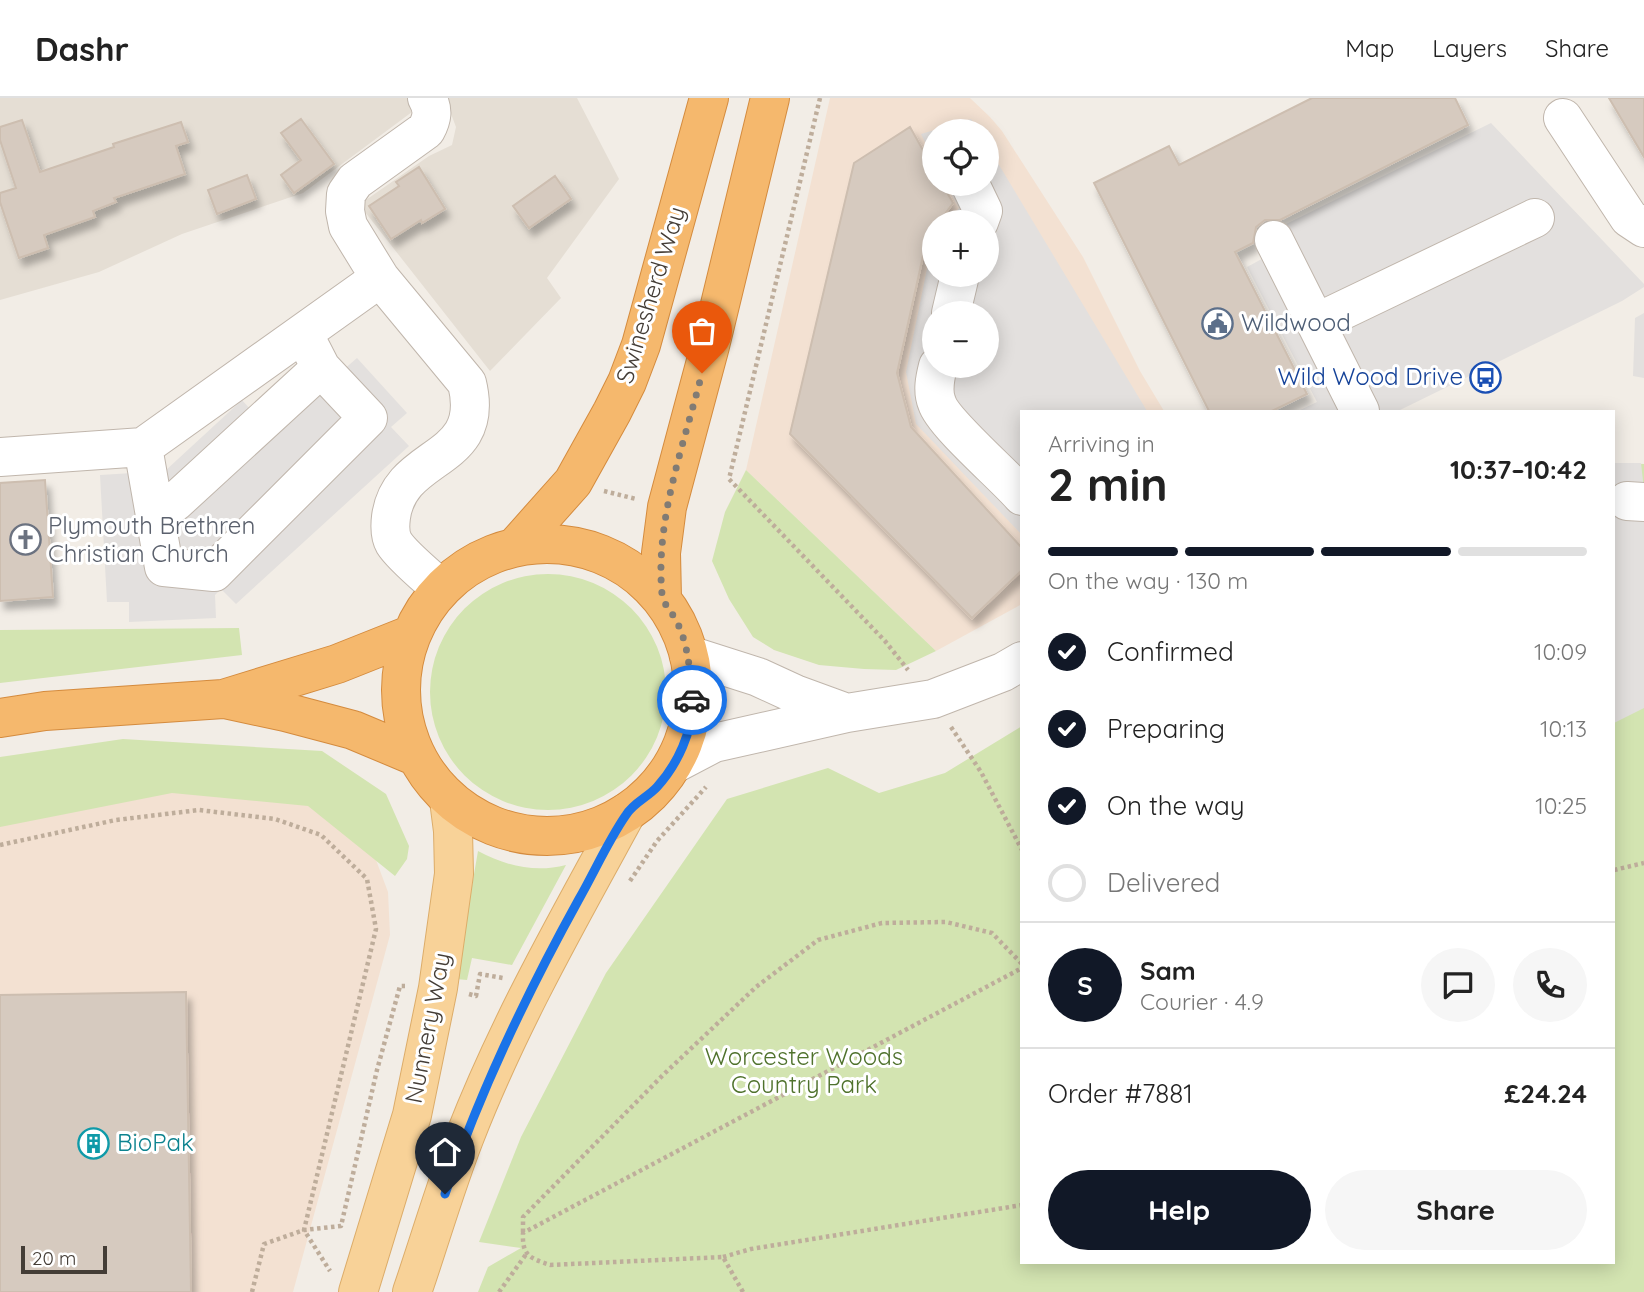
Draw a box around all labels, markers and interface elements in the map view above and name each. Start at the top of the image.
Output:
text: Dashr [35,28,129,69]
text: Map [1345,33,1394,63]
text: Layers [1432,33,1507,63]
text: Share [1545,33,1609,63]
map controls [922,119,999,378]
button: locate [922,119,999,196]
street label: Swinesherd Way [609,203,691,387]
button: + [922,210,999,287]
pin [672,301,732,373]
button: − [922,301,999,378]
public building icon: Wildwood [1201,306,1235,340]
place label: Wildwood [1241,307,1351,337]
icon: bag [683,312,721,350]
bus stop icon: Wild Wood Drive [1469,360,1503,394]
place label: Wild Wood Drive [1278,361,1463,391]
text: Arriving in [1048,429,1155,458]
text: 10:37–10:42 [1450,453,1587,486]
text: 2 min [1048,455,1168,513]
place label: Plymouth Brethren Christian Church [48,510,255,568]
church icon: Plymouth Brethren Christian Church [8,523,42,557]
text: On the way · 130 m [1048,566,1248,595]
icon: check [1048,633,1086,671]
text: Confirmed [1107,635,1234,668]
text: 10:09 [1534,637,1587,666]
courier [657,665,727,735]
icon: car [673,681,711,719]
icon: check [1048,710,1086,748]
text: Preparing [1107,712,1225,745]
text: 10:13 [1540,714,1587,743]
icon: check [1048,787,1086,825]
text: On the way [1107,789,1245,822]
text: 10:25 [1535,791,1587,820]
text: Delivered [1107,866,1220,899]
button: chat [1421,948,1495,1022]
button: phone [1513,948,1587,1022]
street label: Nunnery Way [398,950,456,1106]
text: Sam [1140,954,1196,987]
text: S [1077,969,1093,1002]
text: Courier · 4.9 [1140,987,1264,1016]
park label: Worcester Woods Country Park [705,1041,903,1099]
text: Order #7881 [1048,1077,1193,1110]
text: £24.24 [1504,1077,1587,1110]
pin [415,1122,475,1194]
building icon: BioPak [77,1126,111,1160]
place label: BioPak [117,1127,194,1157]
icon: home [426,1133,464,1171]
button: Help [1048,1170,1311,1250]
button: Share [1325,1170,1587,1250]
scale bar [21,1243,107,1275]
text: 20 m [32,1246,76,1270]

